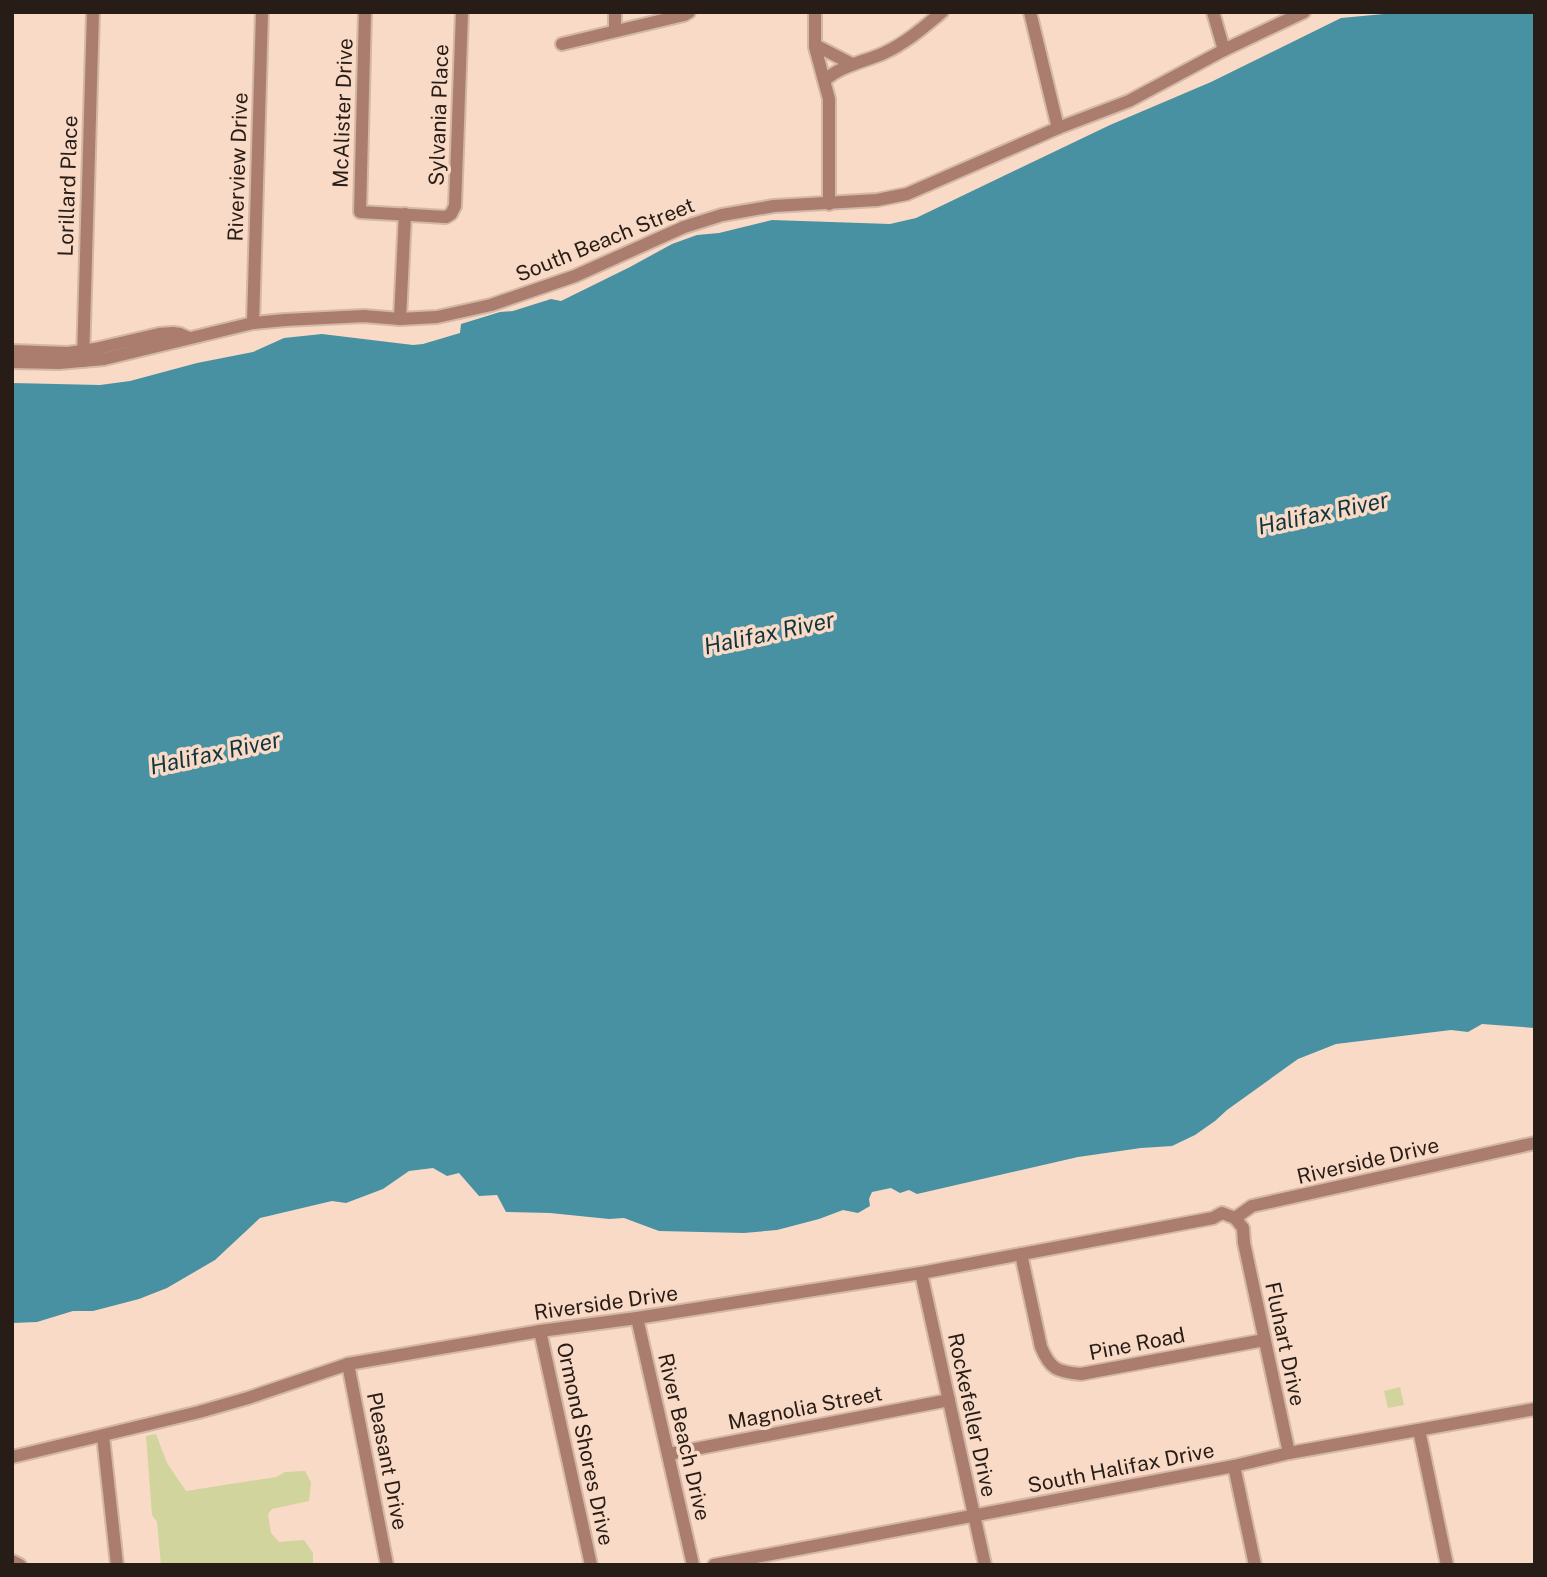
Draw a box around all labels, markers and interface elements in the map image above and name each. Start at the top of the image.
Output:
street label: McAlister Drive [327,38,358,188]
street label: Sylvania Place [424,44,453,186]
street label: Riverview Drive [222,92,253,242]
street label: Lorillard Place [53,115,82,257]
street label: South Beach Street [512,192,698,287]
water label: Halifax River [1255,485,1391,540]
water label: Halifax River [701,605,837,660]
water label: Halifax River [147,725,283,780]
street label: Riverside Drive [1294,1132,1441,1189]
street label: Riverside Drive [532,1280,680,1325]
street label: Fluhart Drive [1260,1280,1311,1408]
street label: Pine Road [1087,1322,1187,1365]
street label: Rockefeller Drive [943,1331,1002,1499]
street label: Ormond Shores Drive [552,1340,619,1548]
street label: River Beach Drive [653,1351,716,1523]
street label: Magnolia Street [726,1380,884,1435]
street label: Pleasant Drive [362,1390,413,1532]
street label: South Halifax Drive [1025,1437,1216,1498]

